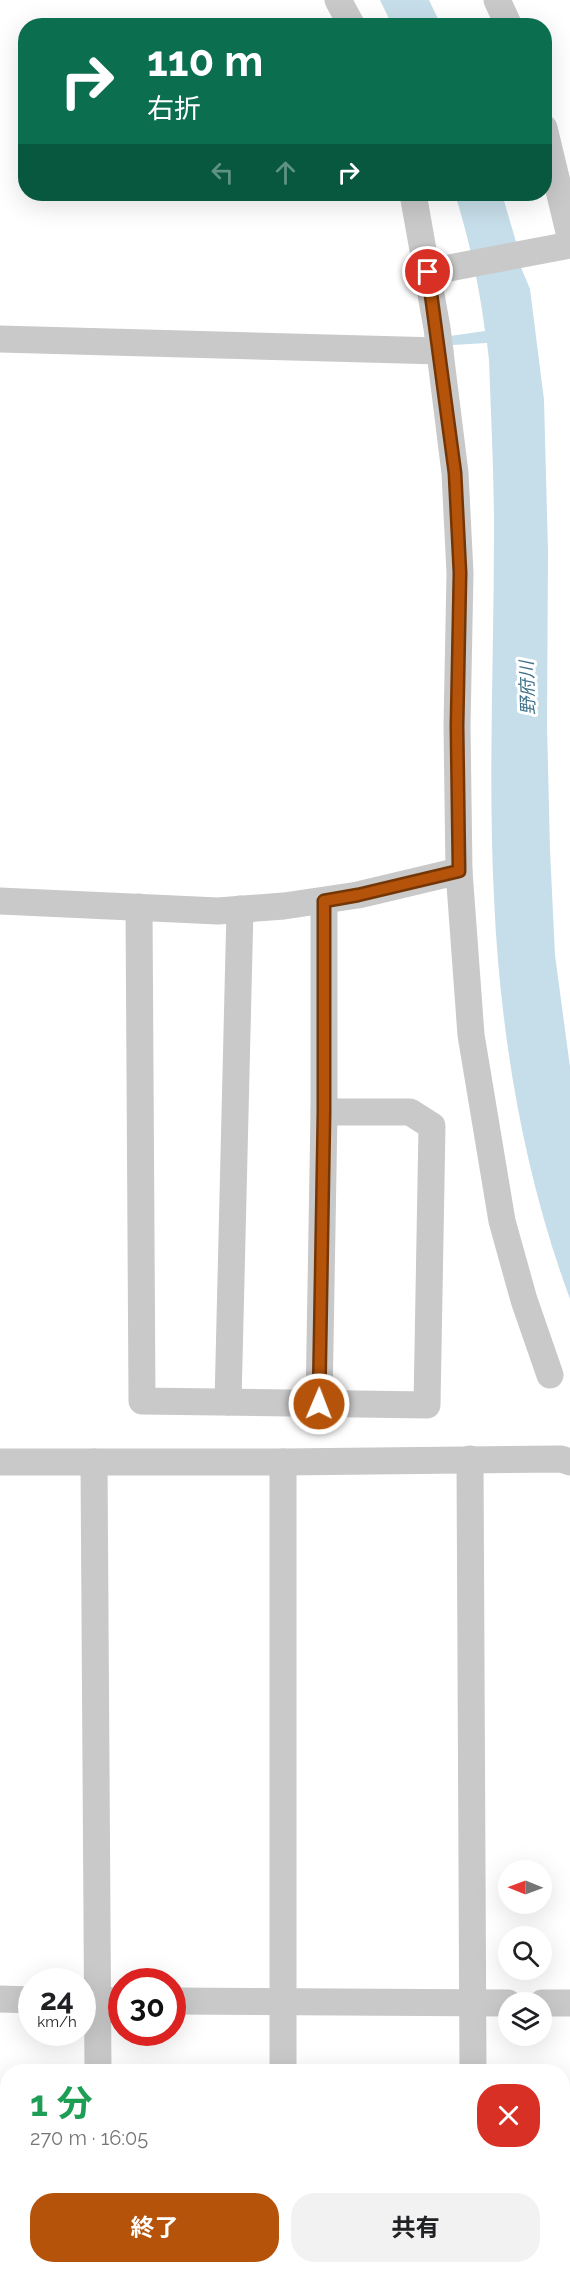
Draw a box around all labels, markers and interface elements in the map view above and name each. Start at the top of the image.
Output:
text: 110 m [147,37,263,86]
icon: right [48,42,126,120]
text: 右折 [147,93,201,124]
icon: left [206,156,239,189]
icon: ahead [269,156,302,189]
icon: right [332,156,365,189]
pin [402,246,453,297]
icon: arrive [411,255,444,288]
water label: 野府川 [515,659,538,715]
position arrow [287,1372,351,1436]
north arrow [498,1860,552,1914]
map controls [498,1860,552,2046]
button: search [498,1926,552,1980]
speed limit sign: 30 [108,1968,186,2046]
text: 24 [40,1982,74,2017]
button: layers [498,1992,552,2046]
text: km/h [37,2013,77,2031]
text: 1 分 [30,2082,92,2124]
button: close [477,2084,540,2147]
text: 270 m · 16:05 [30,2126,148,2150]
button: 終了 [30,2193,279,2262]
button: 共有 [291,2193,540,2262]

